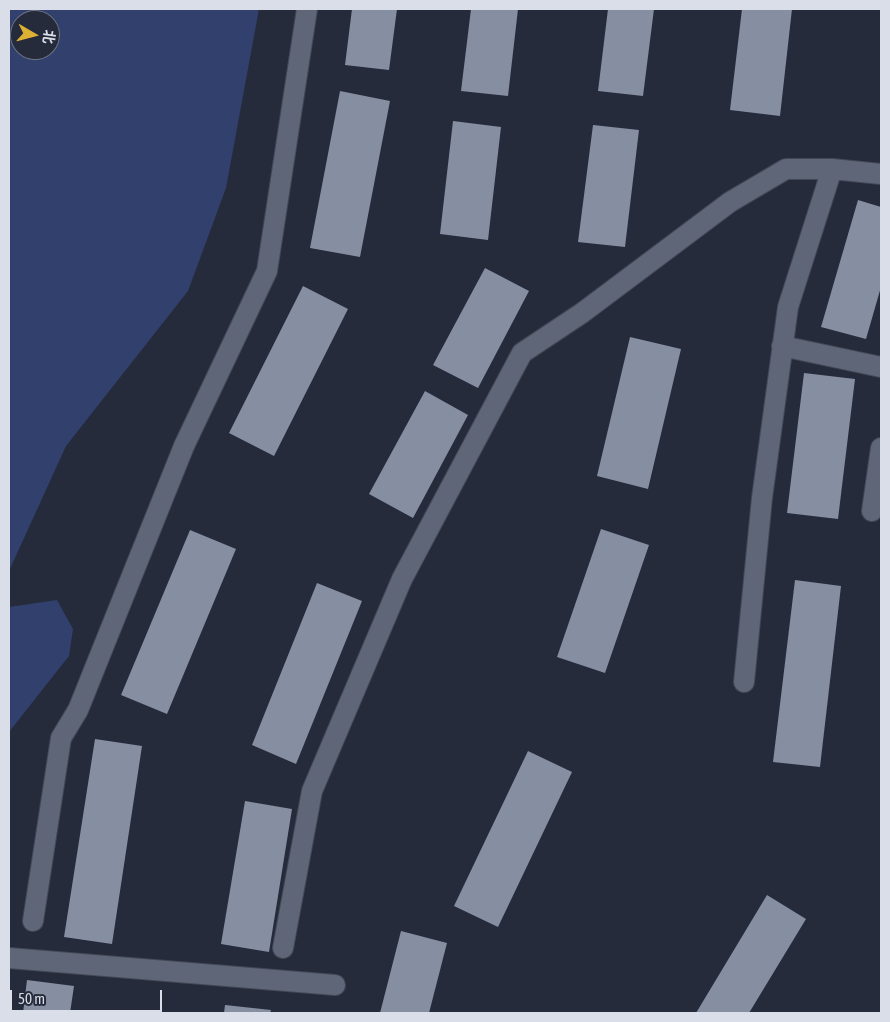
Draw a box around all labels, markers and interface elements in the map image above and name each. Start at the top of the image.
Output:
north arrow [10,10,60,60]
text: 北 [40,29,58,45]
scale bar [12,980,165,1012]
text: 50 m [18,990,45,1007]

